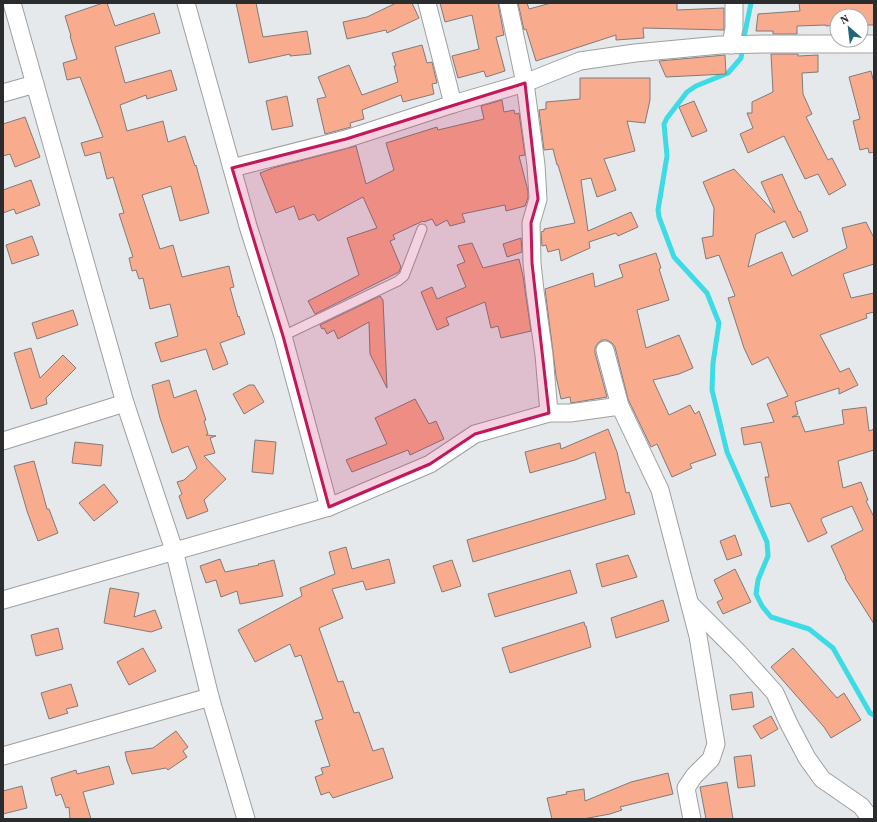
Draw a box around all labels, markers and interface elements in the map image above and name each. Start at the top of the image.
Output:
north arrow [829,8,869,48]
text: N [837,11,852,28]

